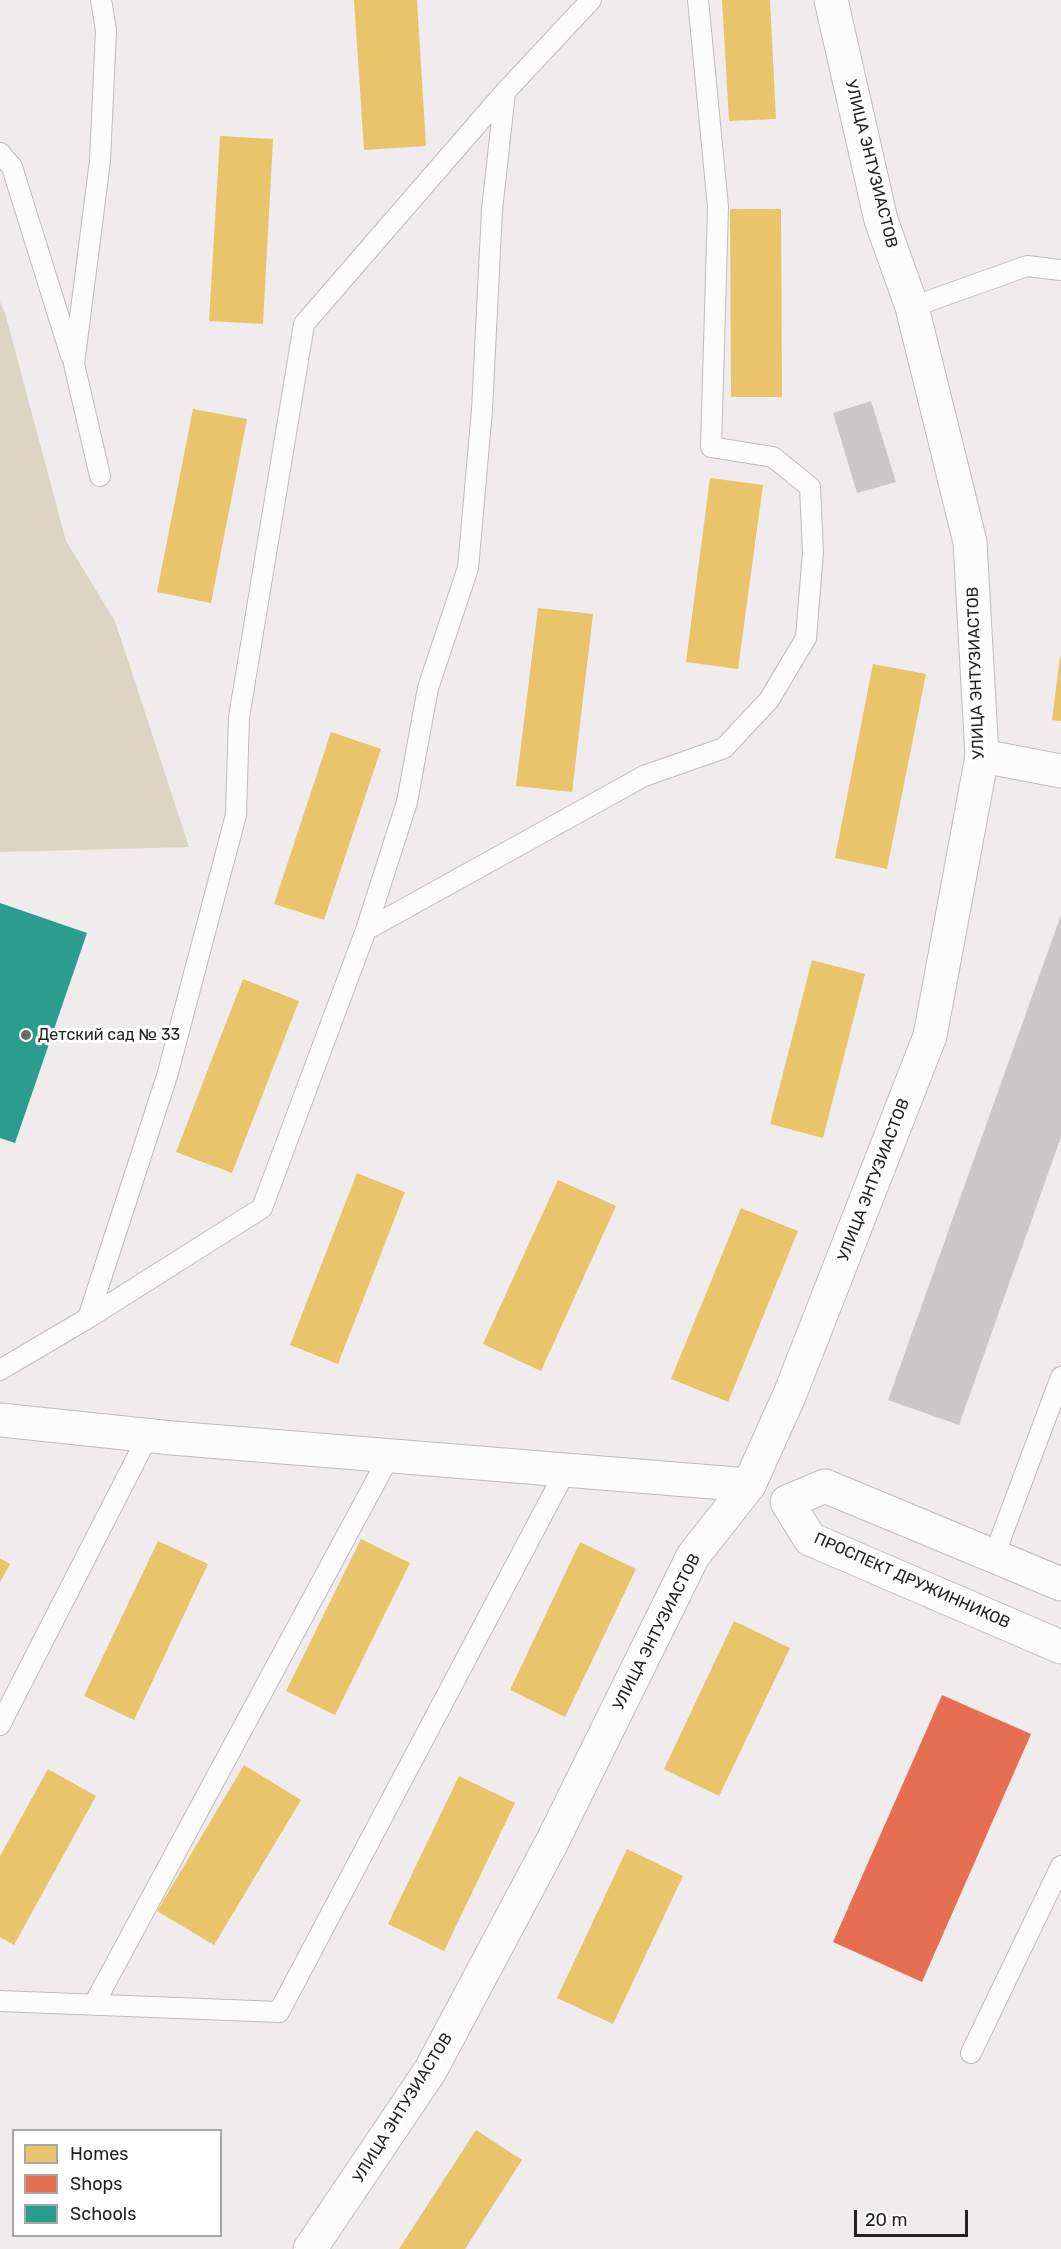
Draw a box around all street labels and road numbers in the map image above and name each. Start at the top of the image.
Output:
street label: УЛИЦА ЭНТУЗИАСТОВ [841,78,901,250]
street label: УЛИЦА ЭНТУЗИАСТОВ [963,586,989,760]
street label: УЛИЦА ЭНТУЗИАСТОВ [834,1096,914,1264]
street label: ПРОСПЕКТ ДРУЖИННИКОВ [811,1529,1013,1633]
street label: УЛИЦА ЭНТУЗИАСТОВ [609,1551,705,1713]
street label: УЛИЦА ЭНТУЗИАСТОВ [349,2030,457,2186]

